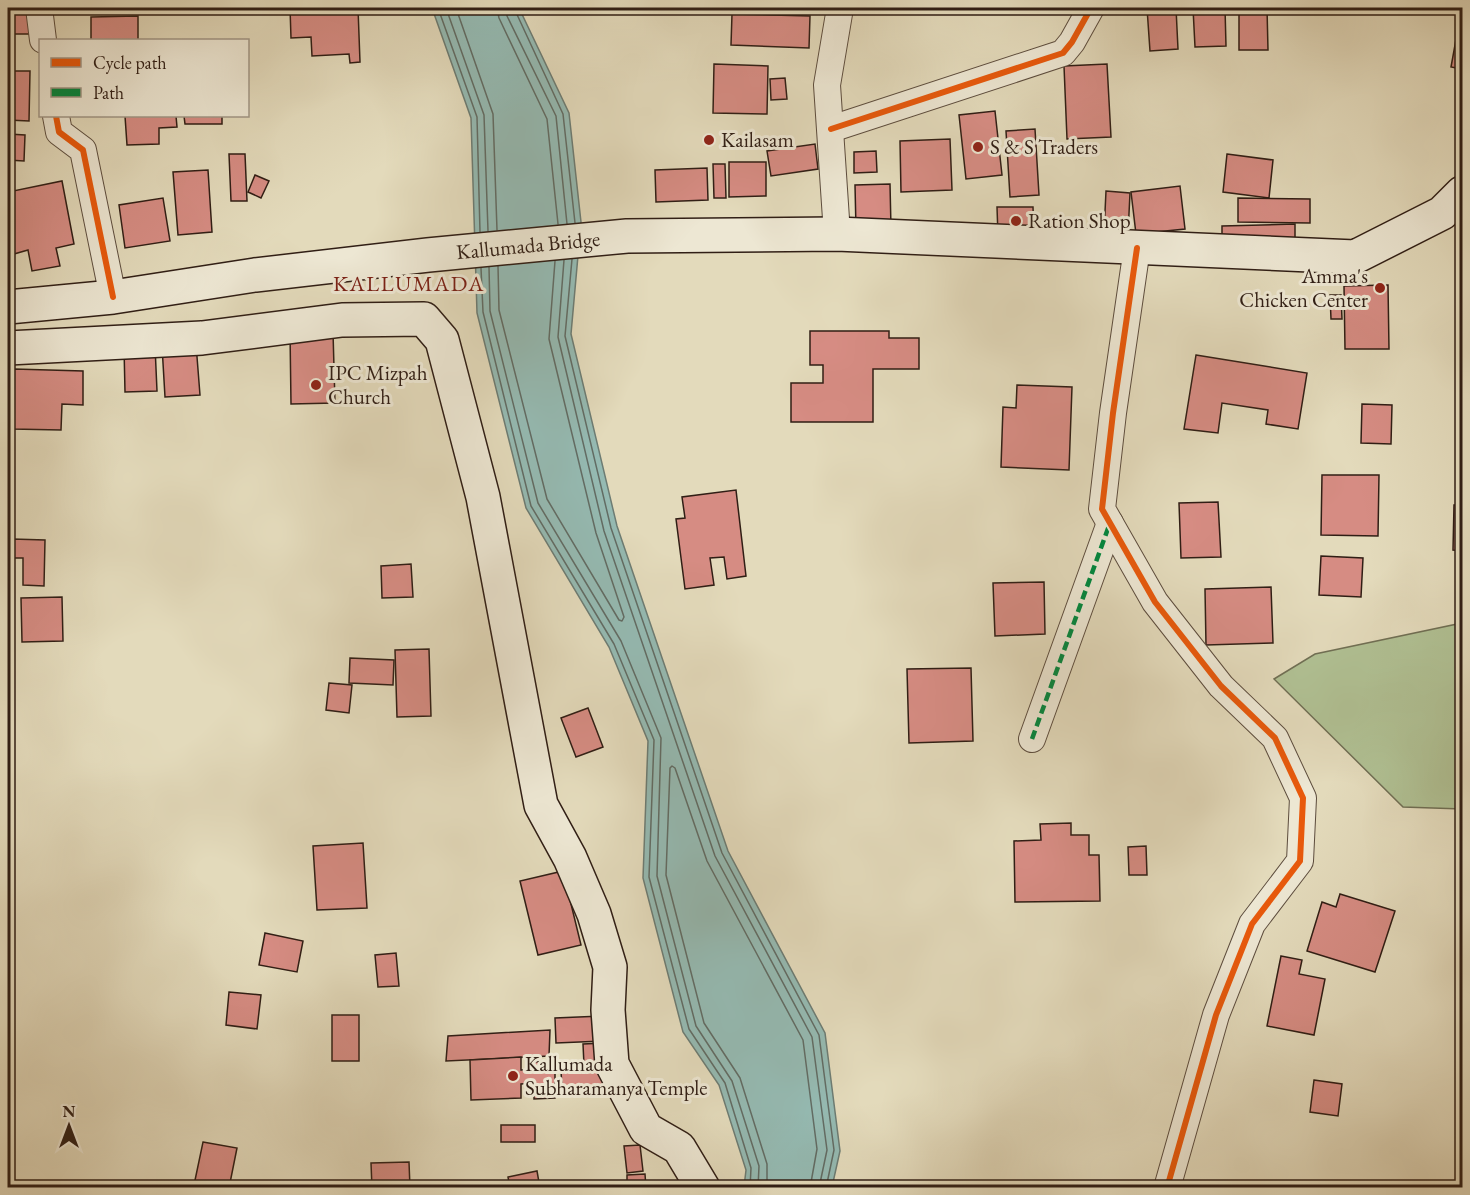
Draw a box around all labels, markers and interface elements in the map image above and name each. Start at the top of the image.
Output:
legend [39,39,249,117]
text: Cycle path [93,51,167,74]
text: Path [93,81,124,104]
place label: Kailasam [721,126,794,153]
marker: Kailasam [702,133,716,147]
place label: S & S Traders [990,133,1098,160]
marker: S & S Traders [971,140,985,154]
place label: Ration Shop [1028,207,1131,234]
marker: Ration Shop [1009,214,1023,228]
street label: Kallumada Bridge [455,225,601,265]
place label: Amma's Chicken Center [1239,262,1368,313]
district label: KALLUMADA [333,269,485,298]
marker: Amma's Chicken Center [1373,281,1387,295]
place label: IPC Mizpah Church [328,359,428,410]
marker: IPC Mizpah Church [309,378,323,392]
place label: Kallumada Subharamanya Temple [525,1050,708,1101]
marker: Kallumada Subharamanya Temple [506,1069,520,1083]
north arrow [39,1096,99,1156]
text: N [63,1101,76,1122]

